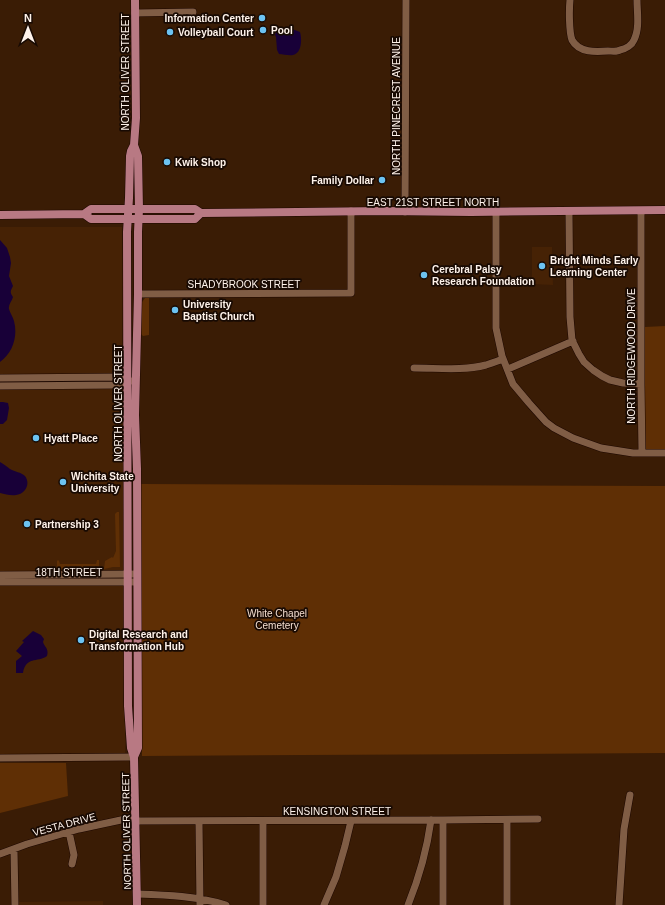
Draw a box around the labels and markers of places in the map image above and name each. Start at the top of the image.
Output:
place label: Information Center [165,13,254,24]
marker: Information Center [257,13,267,23]
marker: Pool [258,25,268,35]
place label: Pool [271,25,293,36]
marker: Volleyball Court [165,27,175,37]
place label: Volleyball Court [178,27,254,38]
marker: Kwik Shop [162,157,172,167]
place label: Kwik Shop [175,157,226,168]
place label: Family Dollar [311,175,374,186]
marker: Family Dollar [377,175,387,185]
place label: Bright Minds Early Learning Center [550,255,639,278]
marker: Bright Minds Early Learning Center [537,261,547,271]
place label: Cerebral Palsy Research Foundation [432,264,534,287]
marker: Cerebral Palsy Research Foundation [419,270,429,280]
place label: University Baptist Church [183,299,255,322]
marker: University Baptist Church [170,305,180,315]
marker: Hyatt Place [31,433,41,443]
place label: Hyatt Place [44,433,98,444]
place label: Wichita State University [71,471,134,494]
marker: Wichita State University [58,477,68,487]
marker: Partnership 3 [22,519,32,529]
place label: Partnership 3 [35,519,99,530]
place label: Digital Research and Transformation Hub [89,629,188,652]
marker: Digital Research and Transformation Hub [76,635,86,645]

